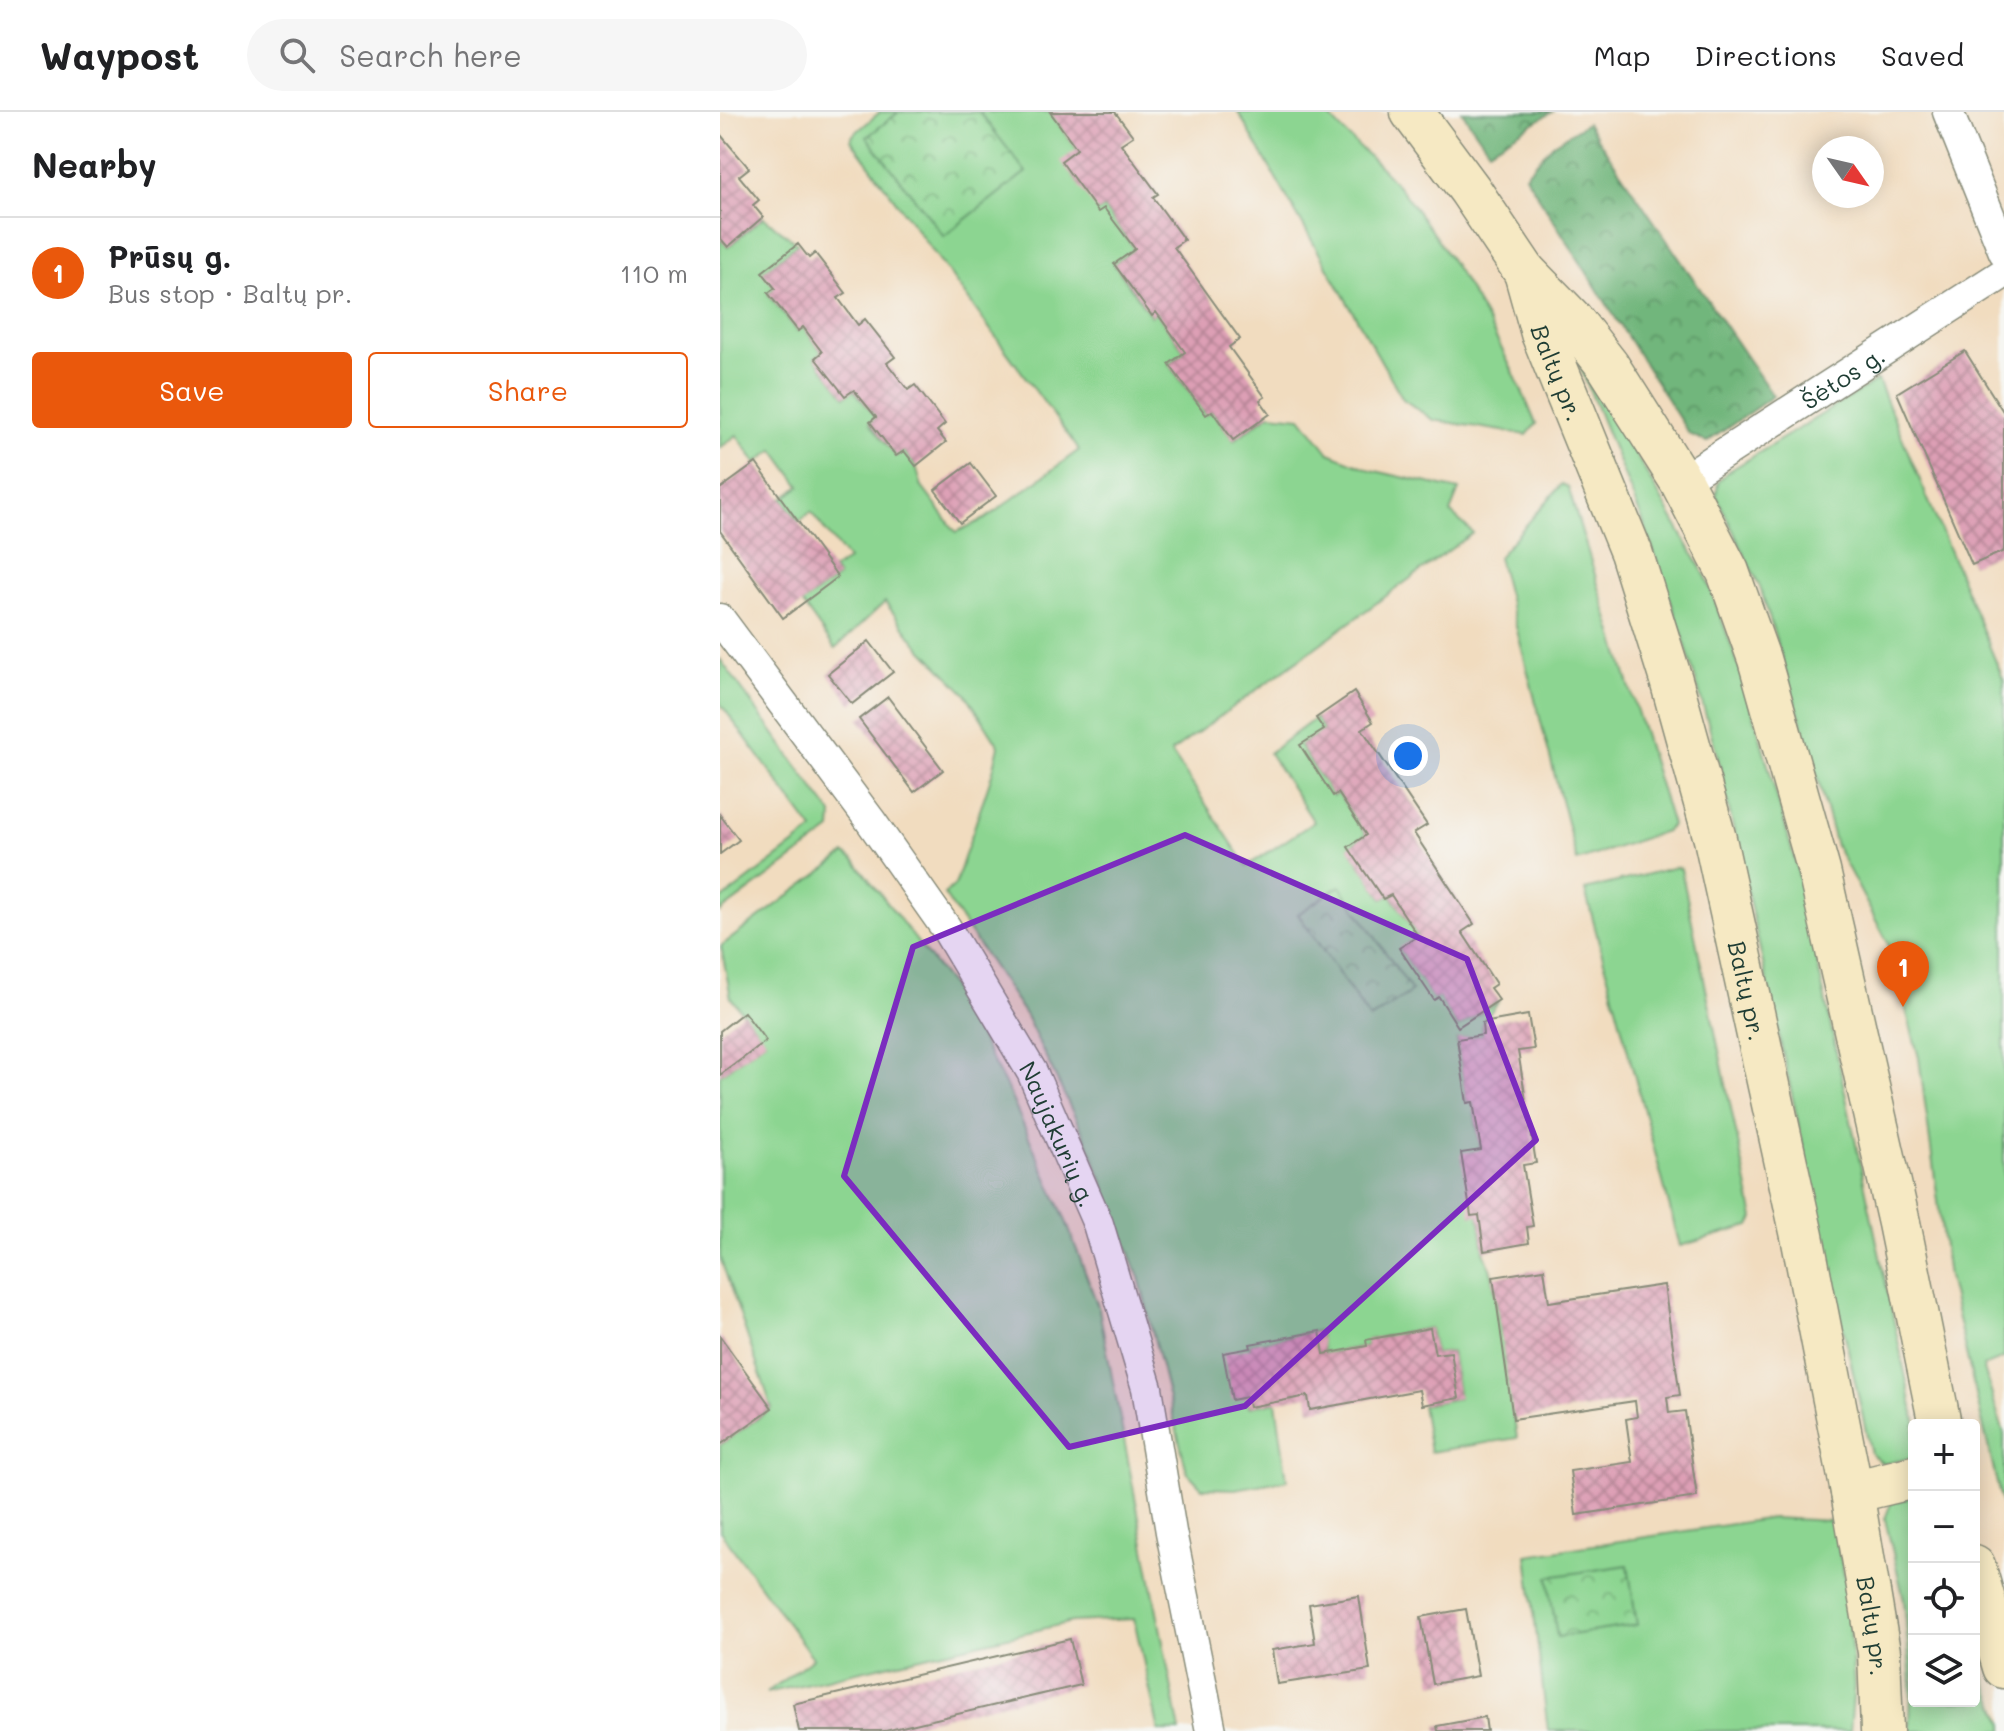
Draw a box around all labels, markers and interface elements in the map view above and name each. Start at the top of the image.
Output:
search box [247,19,807,91]
text: Waypost [40,30,199,80]
icon: search [275,33,319,77]
text: Search here [339,35,522,75]
text: Map [1594,37,1651,73]
text: Directions [1695,37,1837,73]
text: Saved [1881,37,1964,73]
north arrow [1812,136,1884,208]
text: Nearby [32,142,157,187]
text: Prūsų g. [108,236,232,276]
text: 1 [52,256,64,290]
text: 110 m [620,256,688,290]
text: Bus stop · Baltų pr. [108,276,352,310]
street label: Baltų pr. [1525,321,1591,425]
street label: Šėtos g. [1795,339,1890,415]
button: Save [32,352,352,428]
button: Share [368,352,688,428]
your location [1388,736,1428,776]
street label: Baltų pr. [1722,938,1774,1043]
pin: 1 [1877,941,1929,1007]
street label: Naujakurių g. [1013,1055,1104,1212]
map controls [1908,1419,1980,1707]
button: + [1908,1419,1980,1491]
button: − [1908,1491,1980,1563]
button: locate [1908,1563,1980,1635]
street label: Baltų pr. [1851,1574,1895,1677]
button: layers [1908,1635,1980,1707]

